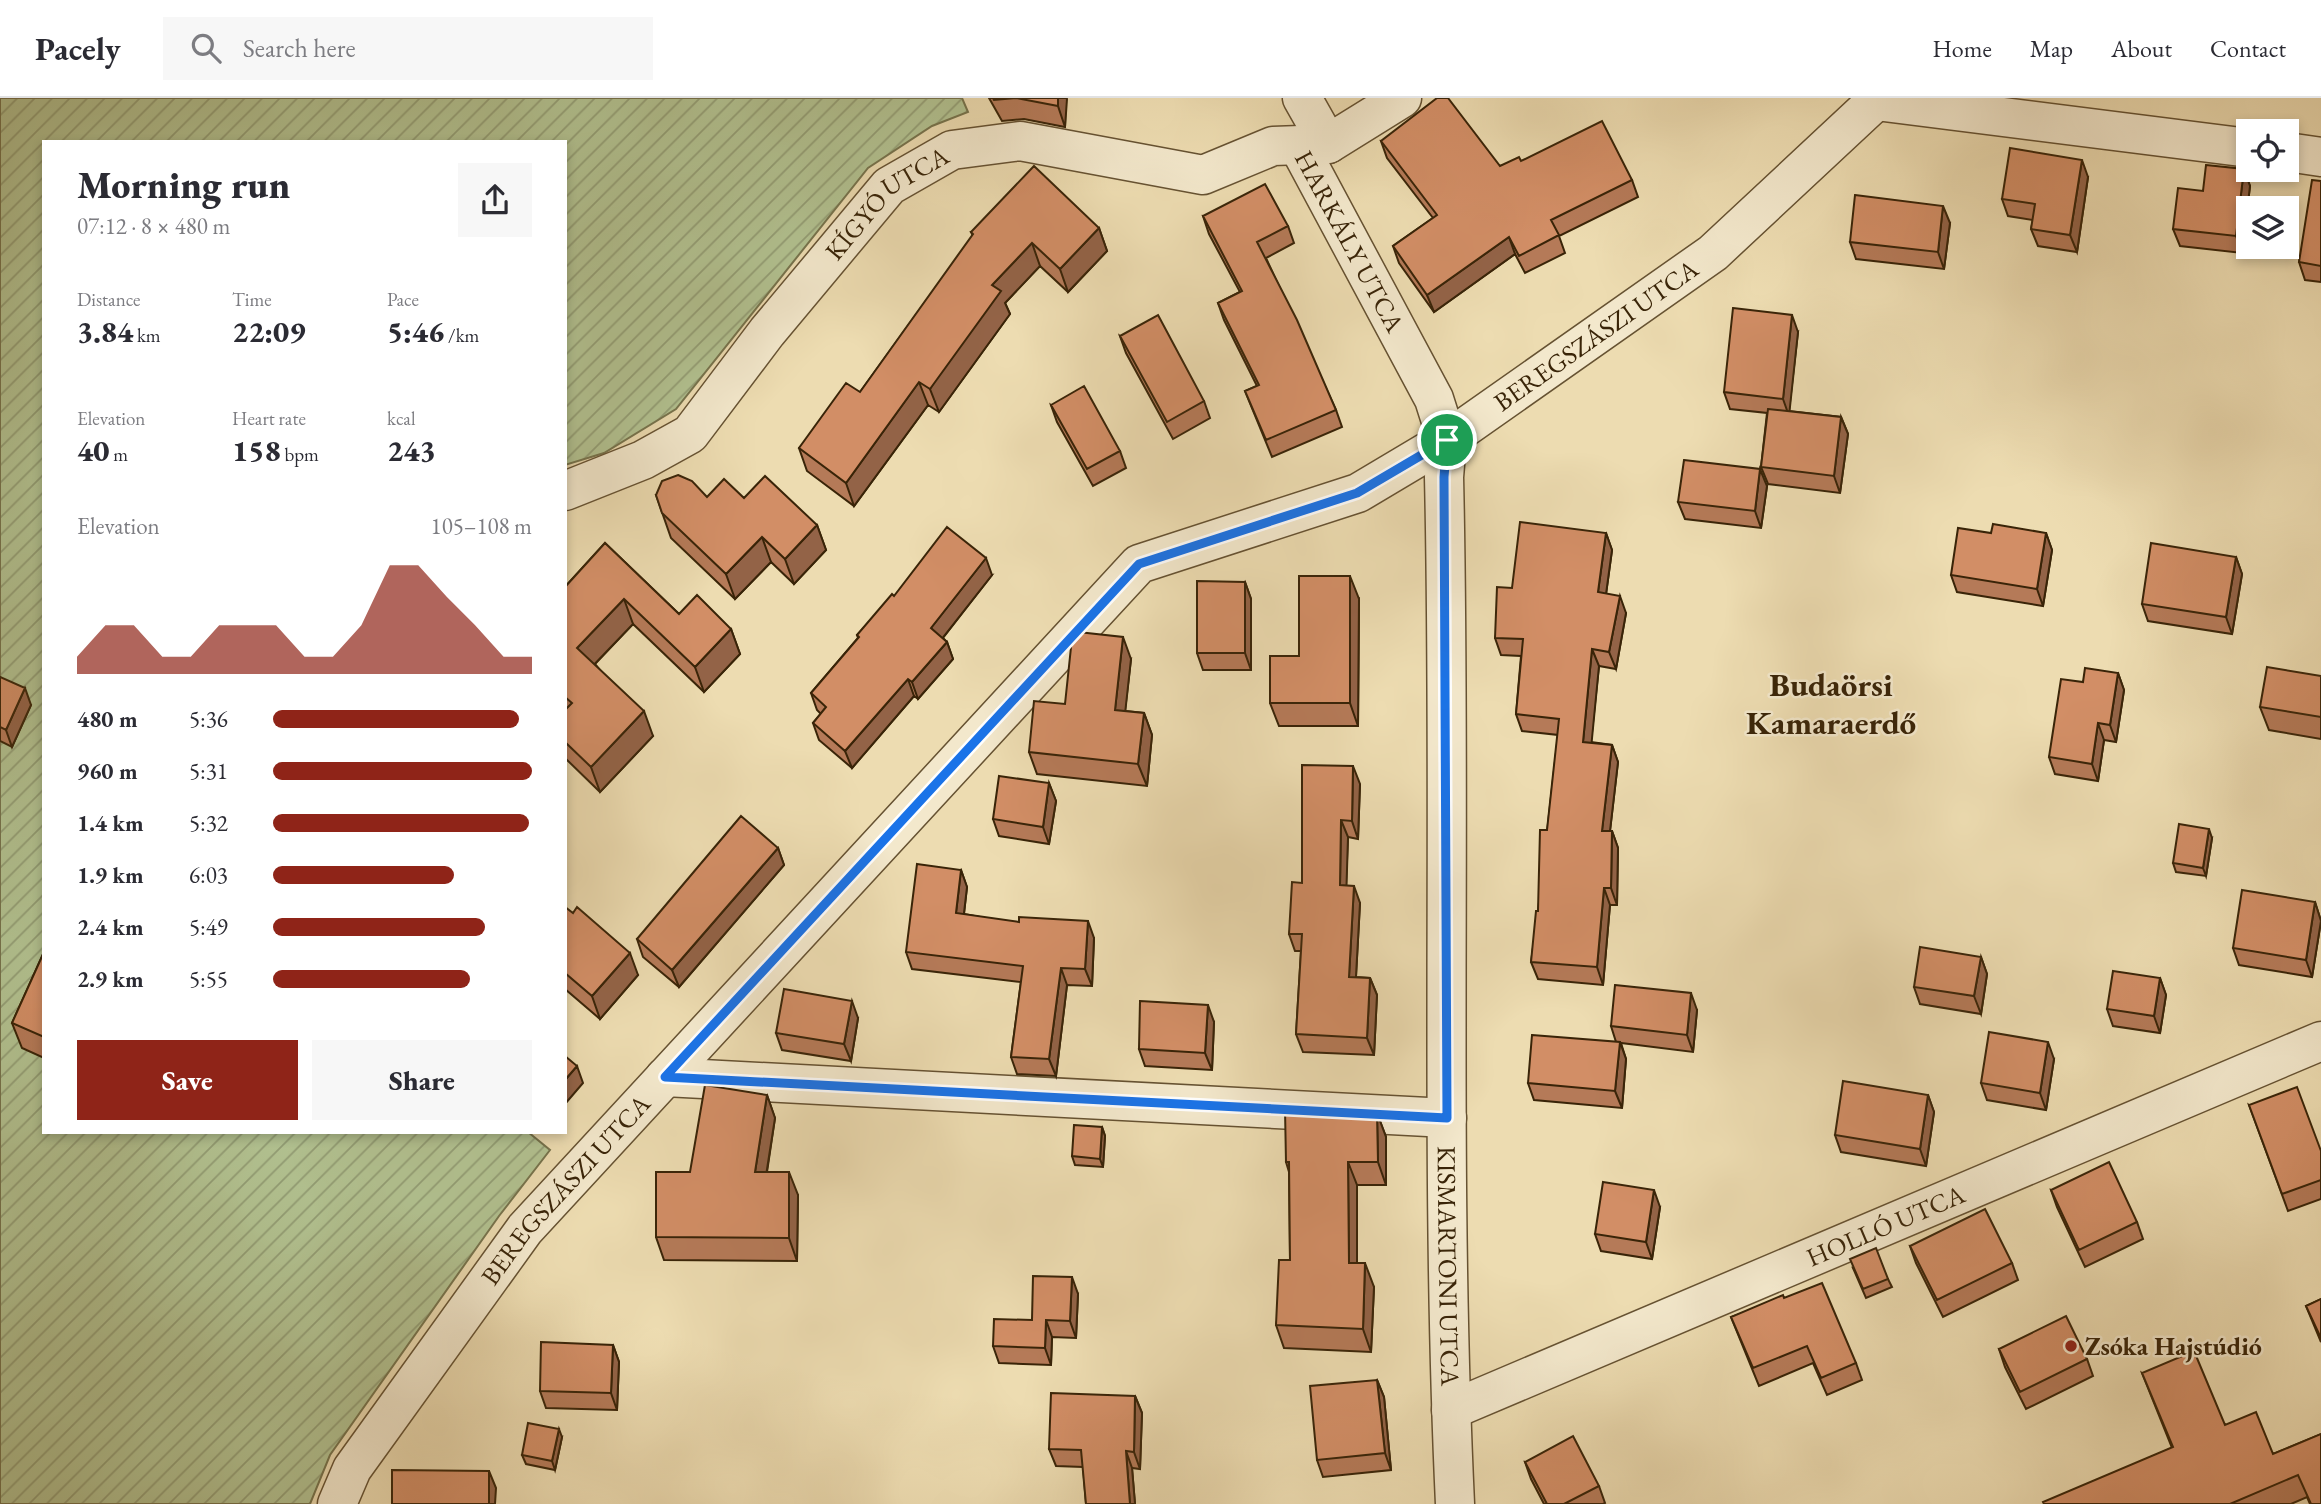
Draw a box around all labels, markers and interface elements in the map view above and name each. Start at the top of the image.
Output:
search box [163,17,653,80]
text: Pacely [35,27,121,70]
icon: search [187,29,225,67]
text: Search here [243,31,356,65]
text: Home [1932,33,1992,64]
text: Map [2030,33,2073,64]
text: About [2111,33,2172,64]
text: Contact [2210,33,2286,64]
map controls [2236,119,2299,259]
button: locate [2236,119,2299,182]
street label: KÍGYÓ UTCA [817,138,956,267]
street label: HARKÁLY UTCA [1287,145,1413,339]
text: Morning run [77,160,290,209]
button: share [458,163,532,237]
button: layers [2236,196,2299,259]
text: 07:12 · 8 × 480 m [77,211,230,241]
street label: BEREGSZÁSZI UTCA [1487,251,1706,419]
text: Distance [77,287,140,312]
text: Time [232,287,272,312]
text: Pace [387,287,419,312]
text: 3.84 [77,312,133,351]
text: 22:09 [232,312,305,351]
text: 5:46 [387,312,444,351]
text: km [133,323,161,348]
text: /km [444,323,479,348]
text: Elevation [77,406,145,431]
text: Heart rate [232,406,306,431]
text: kcal [387,406,416,431]
pin [1417,410,1477,470]
icon: arrive [1428,421,1466,459]
text: 40 [77,431,109,470]
text: 158 [232,431,281,470]
text: 243 [387,431,436,470]
text: m [109,442,128,467]
text: bpm [281,442,319,467]
text: Elevation [77,511,160,541]
text: 105–108 m [431,511,532,541]
district label: Budaörsi Kamaraerdő [1746,663,1916,744]
text: 480 m [77,704,138,734]
text: 5:36 [189,704,228,734]
text: 960 m [77,756,138,786]
text: 5:31 [189,756,228,786]
text: 1.4 km [77,808,144,838]
text: 5:32 [189,808,228,838]
text: 1.9 km [77,860,144,890]
text: 6:03 [189,860,228,890]
text: 2.4 km [77,912,144,942]
text: 5:49 [189,912,228,942]
text: 2.9 km [77,964,144,994]
text: 5:55 [189,964,228,994]
button: Save [77,1040,298,1120]
button: Share [312,1040,532,1120]
street label: BEREGSZÁSZI UTCA [473,1087,658,1292]
street label: KISMARTONI UTCA [1430,1146,1468,1387]
street label: HOLLÓ UTCA [1801,1177,1971,1274]
place label: Zsóka Hajstúdió [2085,1329,2262,1363]
marker: Zsóka Hajstúdió [2063,1338,2079,1354]

